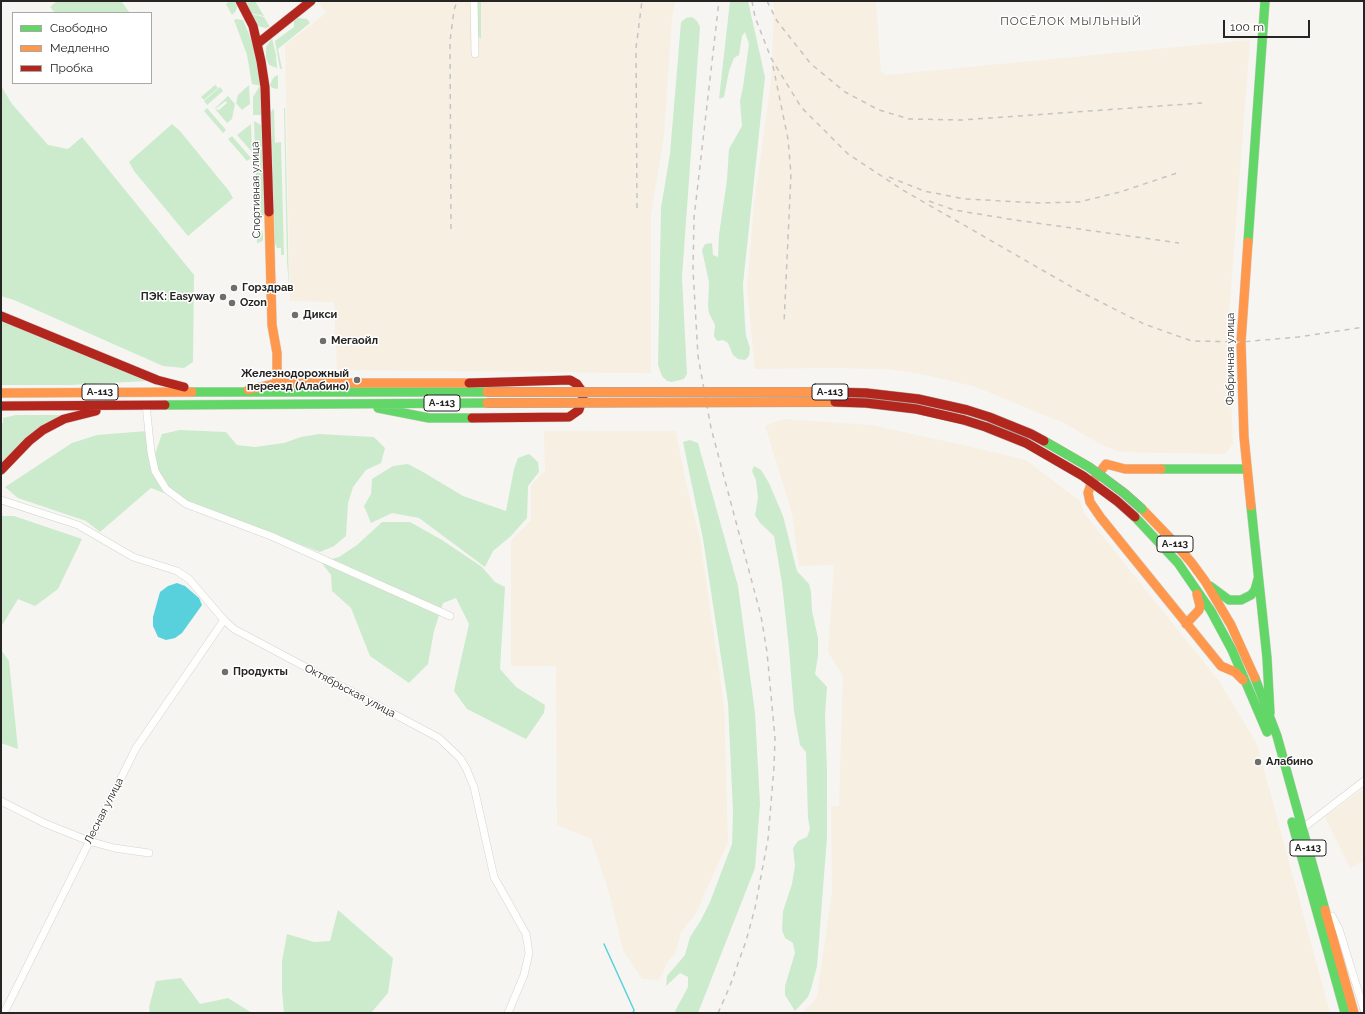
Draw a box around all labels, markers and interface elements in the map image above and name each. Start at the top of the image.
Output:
legend [12,12,152,84]
scale bar [1225,12,1312,38]
district label: ПОСЁЛОК МЫЛЬНЫЙ [1000,14,1142,28]
text: 100 m [1230,20,1264,34]
text: Свободно [50,21,107,35]
text: Медленно [50,41,109,55]
text: Пробка [50,61,93,75]
street label: Спортивная улица [249,141,263,239]
place label: Горздрав [242,281,293,295]
marker: Горздрав [229,283,239,293]
place label: ПЭК: Easyway [141,290,215,304]
marker: ПЭК: Easyway [218,292,228,302]
place label: Ozon [240,296,267,310]
marker: Ozon [227,298,237,308]
place label: Дикси [303,308,337,322]
marker: Дикси [290,310,300,320]
street label: Фабричная улица [1224,313,1238,405]
place label: Мегаойл [331,334,378,348]
marker: Мегаойл [318,336,328,346]
place label: Железнодорожный переезд (Алабино) [241,367,349,393]
marker: Железнодорожный переезд (Алабино) [352,375,362,385]
road number: А-113 [82,384,118,400]
road number: А-113 [812,384,848,400]
road number: А-113 [424,395,460,411]
road number: А-113 [1157,536,1193,552]
street label: Октябрьская улица [302,661,398,721]
place label: Продукты [233,665,288,679]
marker: Продукты [220,667,230,677]
place label: Алабино [1266,755,1313,769]
marker: Алабино [1253,757,1263,767]
street label: Лесная улица [82,776,126,846]
road number: А-113 [1290,840,1326,856]

